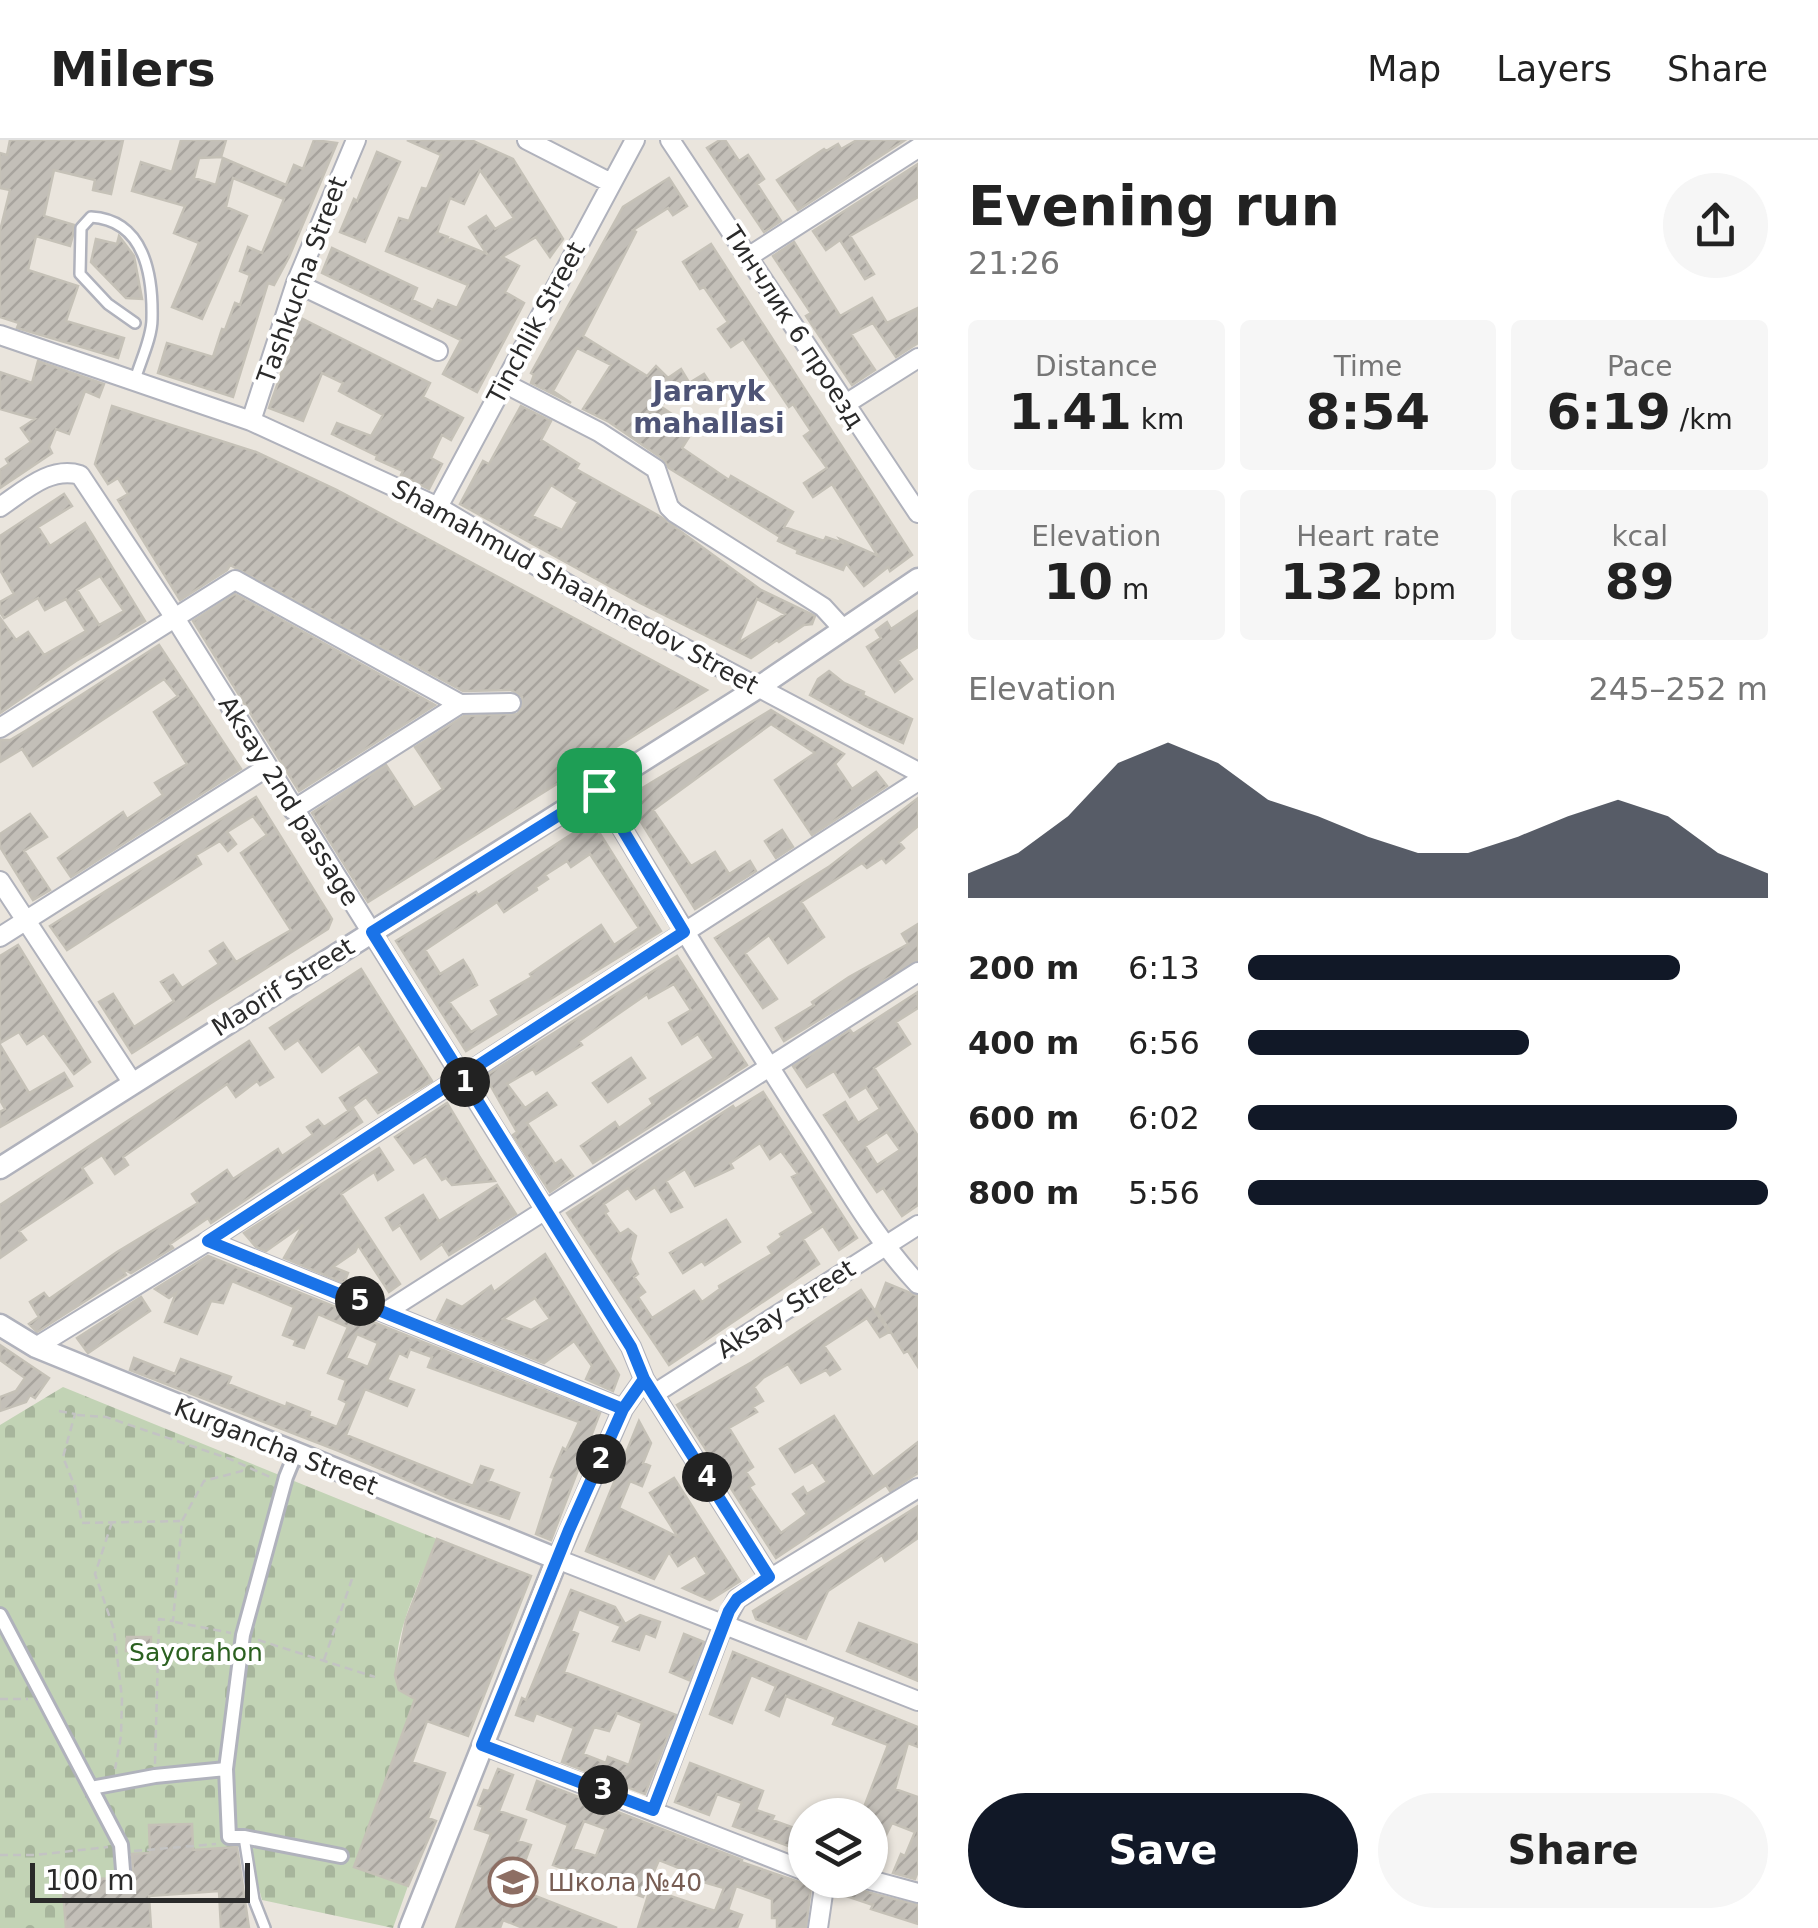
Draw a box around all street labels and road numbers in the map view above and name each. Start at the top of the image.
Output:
street label: Tаshkucha Street [251,173,353,388]
street label: Тинчлик 6 проезд [717,220,870,434]
street label: Tinchlik Street [481,237,591,410]
street label: Shamahmud Shaahmedov Street [387,474,763,700]
street label: Aksay 2nd passage [213,691,365,911]
street label: Maorif Street [207,932,360,1042]
street label: Aksay Street [712,1254,861,1364]
street label: Kurgancha Street [170,1393,382,1501]

